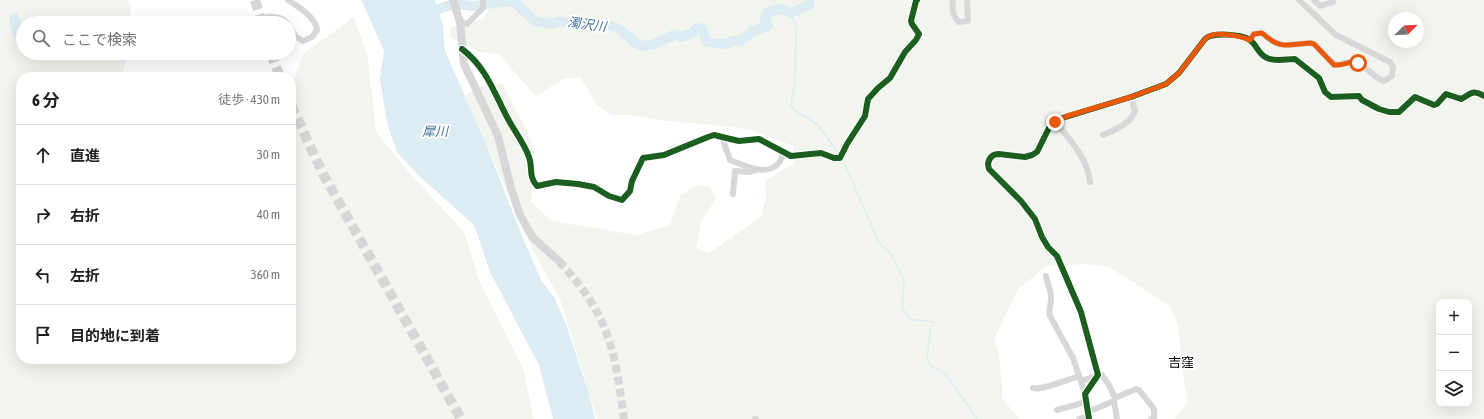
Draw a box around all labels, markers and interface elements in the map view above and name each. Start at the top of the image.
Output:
north arrow [1388,12,1424,48]
water label: 濁沢川 [567,15,609,35]
search box [16,16,296,60]
icon: search [30,27,52,49]
text: ここで検索 [62,31,137,48]
route start [1349,54,1367,72]
text: 6 分 [32,90,59,110]
text: 徒歩 · 430 m [218,92,280,107]
route end [1046,113,1064,131]
water label: 犀川 [422,124,450,139]
icon: ahead [32,144,54,166]
text: 直進 [70,147,100,164]
text: 30 m [257,147,280,162]
icon: right [32,204,54,226]
text: 右折 [70,207,100,224]
text: 40 m [257,207,280,222]
icon: left [32,264,54,286]
text: 左折 [70,267,100,284]
text: 360 m [251,267,280,282]
map controls [1436,299,1472,407]
button: + [1436,299,1472,335]
icon: arrive [32,324,54,346]
text: 目的地に到着 [70,327,160,344]
button: − [1436,335,1472,371]
district label: 吉窪 [1168,355,1194,370]
button: layers [1436,371,1472,407]

